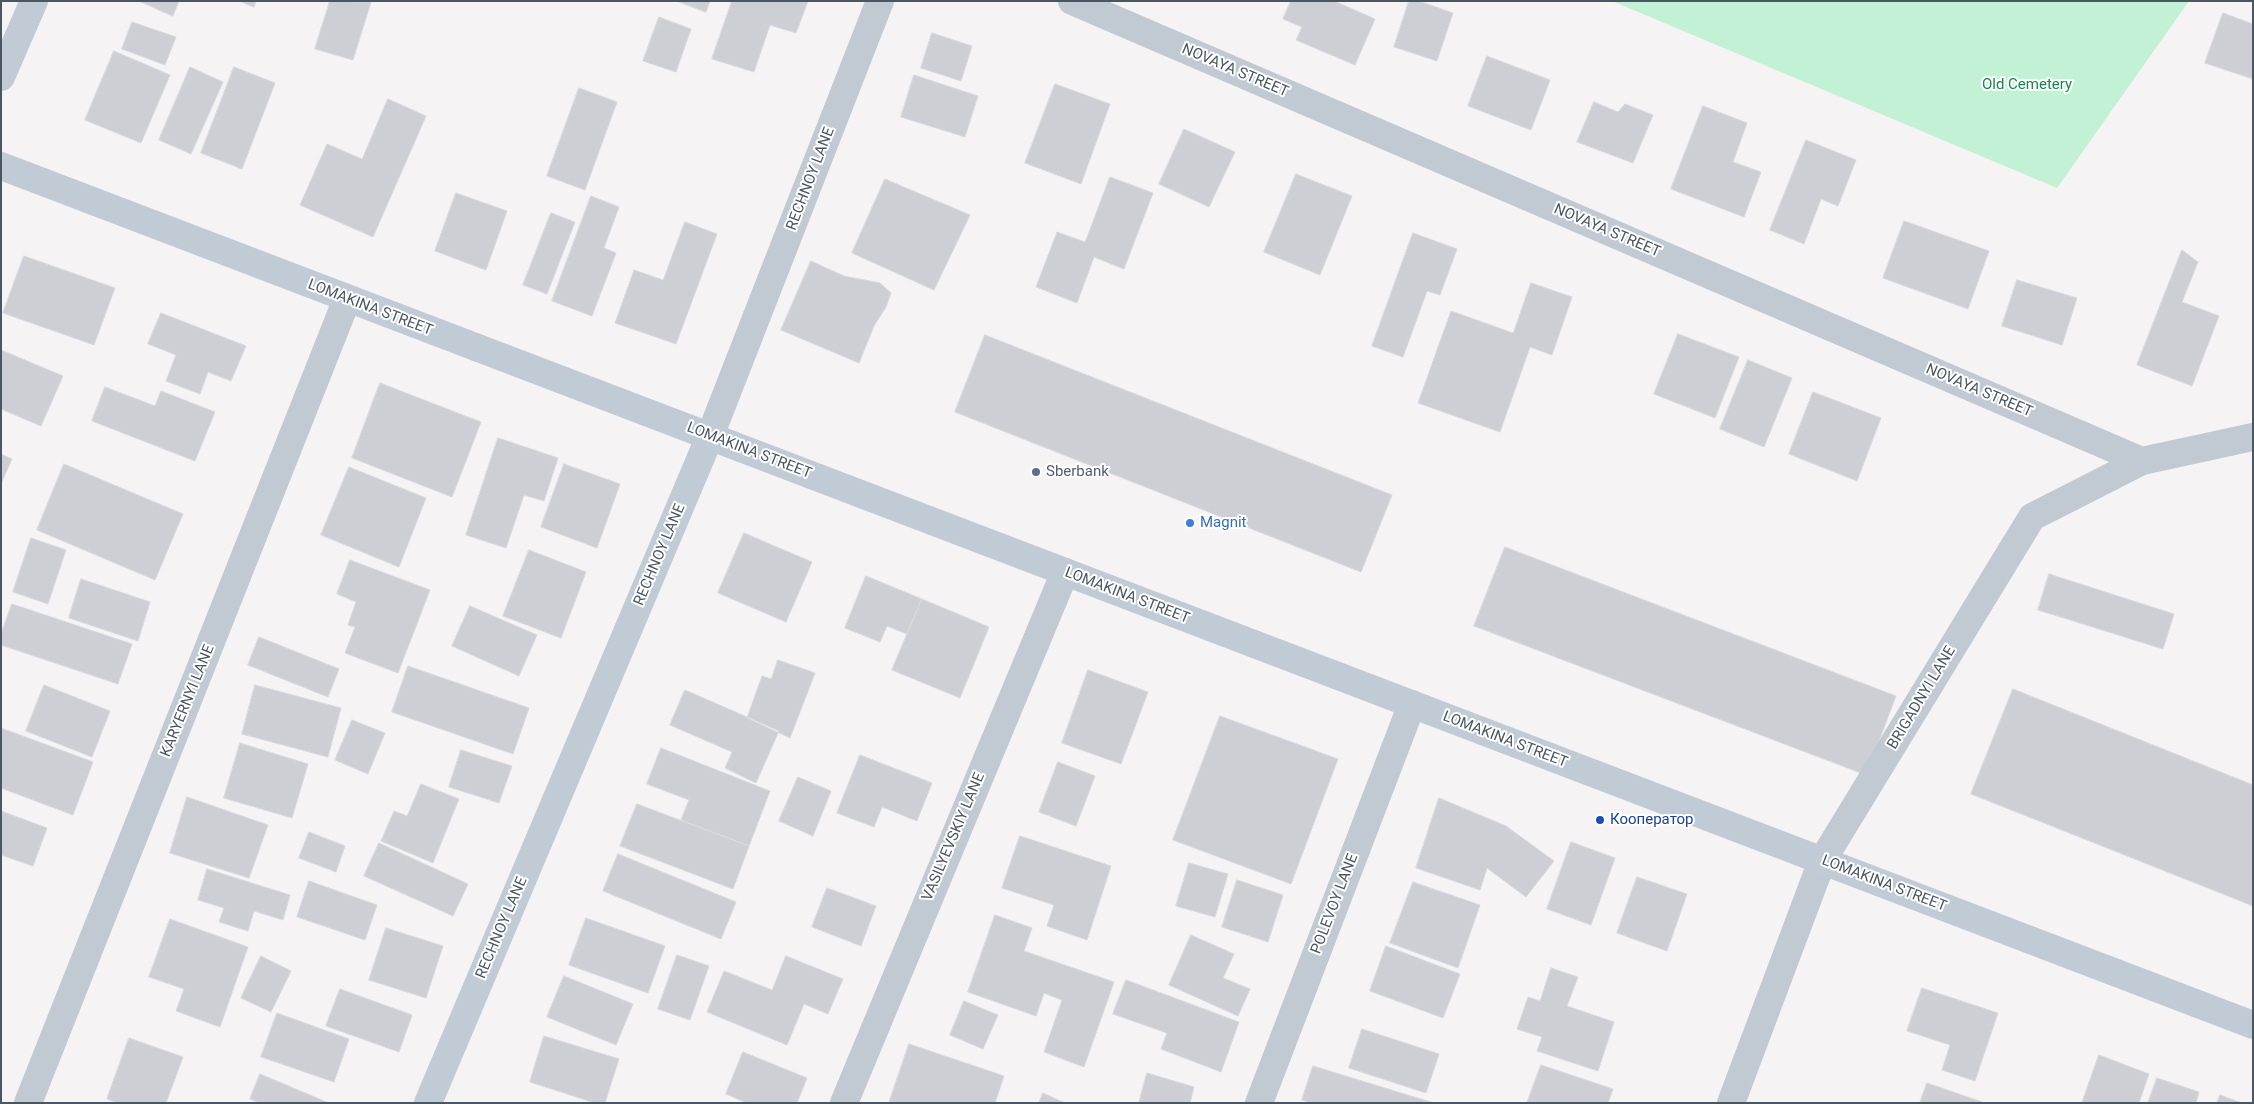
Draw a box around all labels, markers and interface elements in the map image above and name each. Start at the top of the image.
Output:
street label: NOVAYA STREET [1179,40,1291,102]
park label: Old Cemetery [1982,76,2072,94]
street label: RECHNOY LANE [783,125,839,233]
street label: NOVAYA STREET [1551,200,1663,262]
street label: LOMAKINA STREET [305,276,435,340]
street label: NOVAYA STREET [1923,360,2035,422]
street label: LOMAKINA STREET [684,419,814,483]
place label: Sberbank [1046,463,1109,481]
marker: Sberbank [1030,466,1042,478]
street label: RECHNOY LANE [630,501,690,609]
place label: Magnit [1200,514,1247,532]
marker: Magnit [1184,517,1196,529]
street label: LOMAKINA STREET [1062,564,1192,628]
street label: KARYERNYI LANE [157,642,219,760]
street label: BRIGADNYI LANE [1884,643,1960,753]
street label: LOMAKINA STREET [1440,708,1570,772]
street label: VASILYEVSKIY LANE [919,770,989,904]
place label: Кооператор [1610,811,1694,829]
marker: Кооператор [1594,814,1606,826]
street label: POLEVOY LANE [1308,851,1362,957]
street label: LOMAKINA STREET [1819,852,1949,916]
street label: RECHNOY LANE [472,874,532,982]

